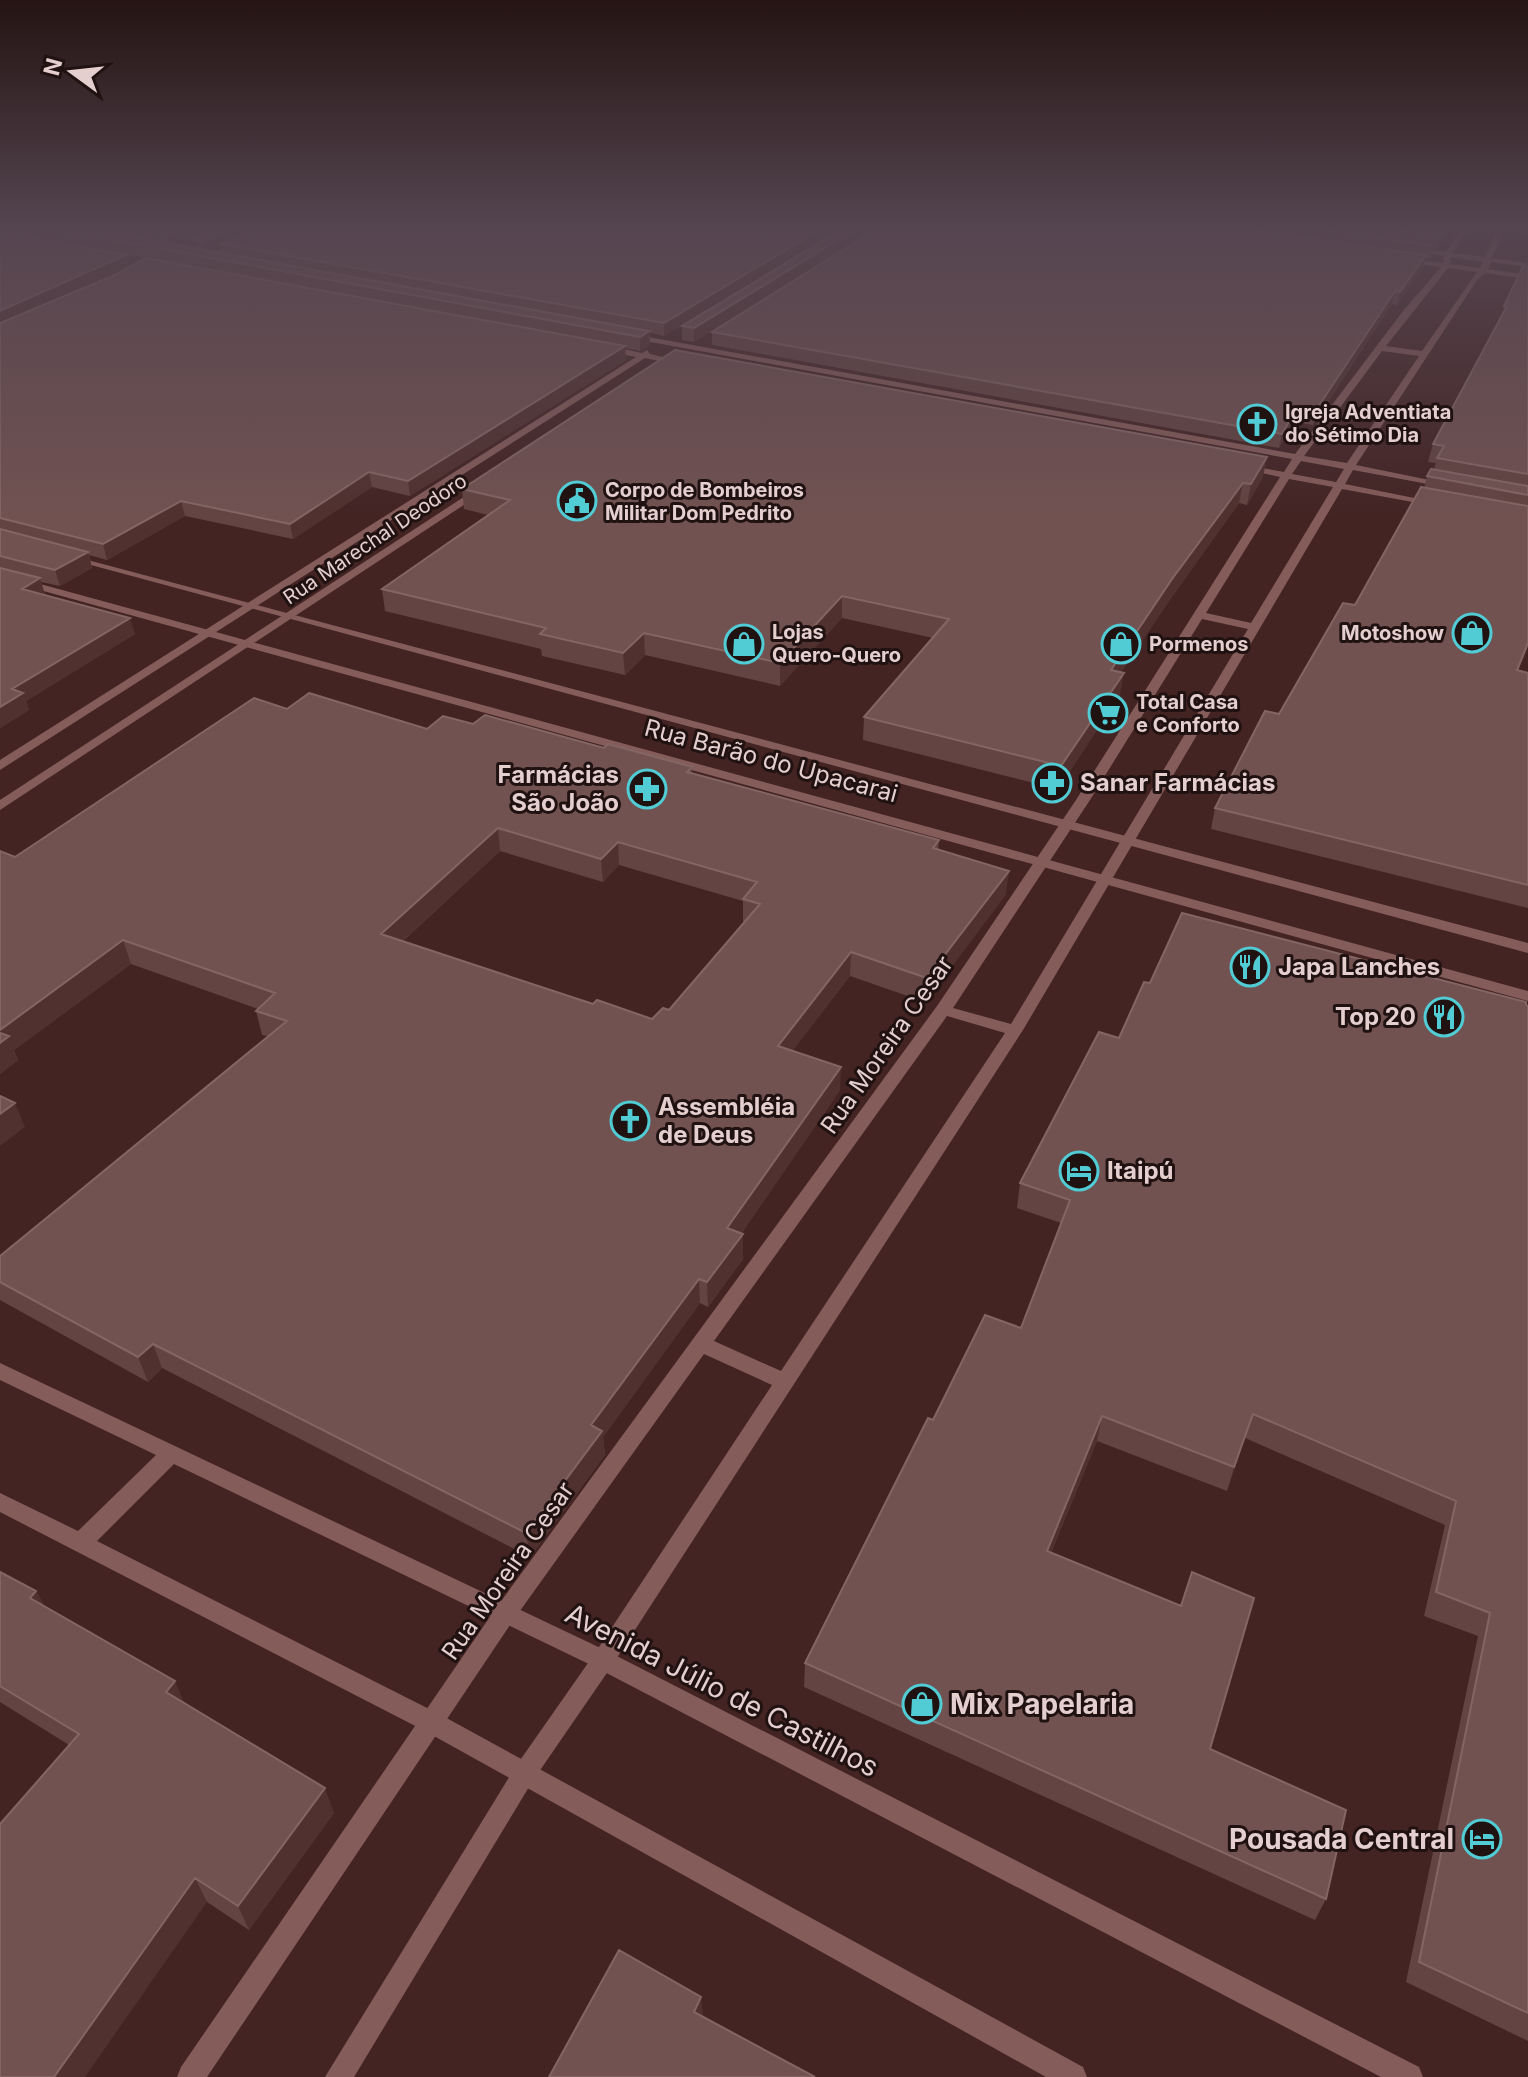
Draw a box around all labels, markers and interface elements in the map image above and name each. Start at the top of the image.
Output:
north arrow [32,32,112,112]
text: N [38,55,67,78]
place label: Igreja Adventiata do Sétimo Dia [1285,400,1451,447]
church icon: Igreja Adventiata do Sétimo Dia [1236,403,1278,445]
street label: Rua Marechal Deodoro [279,469,471,609]
place label: Corpo de Bombeiros Militar Dom Pedrito [605,478,804,525]
public building icon: Corpo de Bombeiros Militar Dom Pedrito [556,480,598,522]
shop icon: Motoshow [1451,612,1493,654]
place label: Lojas Quero-Quero [772,620,901,667]
place label: Motoshow [1341,621,1444,645]
shop icon: Lojas Quero-Quero [723,623,765,665]
shop icon: Pormenos [1100,623,1142,665]
place label: Pormenos [1149,632,1248,656]
place label: Total Casa e Conforto [1136,690,1240,737]
supermarket icon: Total Casa e Conforto [1087,692,1129,734]
street label: Rua Barão do Upacarai [642,713,901,808]
place label: Farmácias São João [498,760,619,817]
pharmacy icon: Sanar Farmácias [1031,762,1073,804]
pharmacy icon: Farmácias São João [626,768,668,810]
place label: Sanar Farmácias [1080,768,1275,797]
restaurant icon: Japa Lanches [1229,946,1271,988]
street label: Rua Moreira Cesar [814,950,959,1139]
place label: Japa Lanches [1278,952,1440,981]
restaurant icon: Top 20 [1423,996,1465,1038]
place label: Top 20 [1335,1002,1416,1031]
place label: Assembléia de Deus [658,1092,795,1149]
church icon: Assembléia de Deus [609,1100,651,1142]
hotel icon: Itaipú [1058,1150,1100,1192]
place label: Itaipú [1107,1156,1174,1185]
street label: Rua Moreira Cesar [435,1476,580,1665]
street label: Avenida Júlio de Castilhos [560,1596,884,1784]
shop icon: Mix Papelaria [901,1683,943,1725]
place label: Mix Papelaria [950,1687,1134,1721]
hotel icon: Pousada Central [1461,1818,1503,1860]
place label: Pousada Central [1229,1822,1454,1856]

